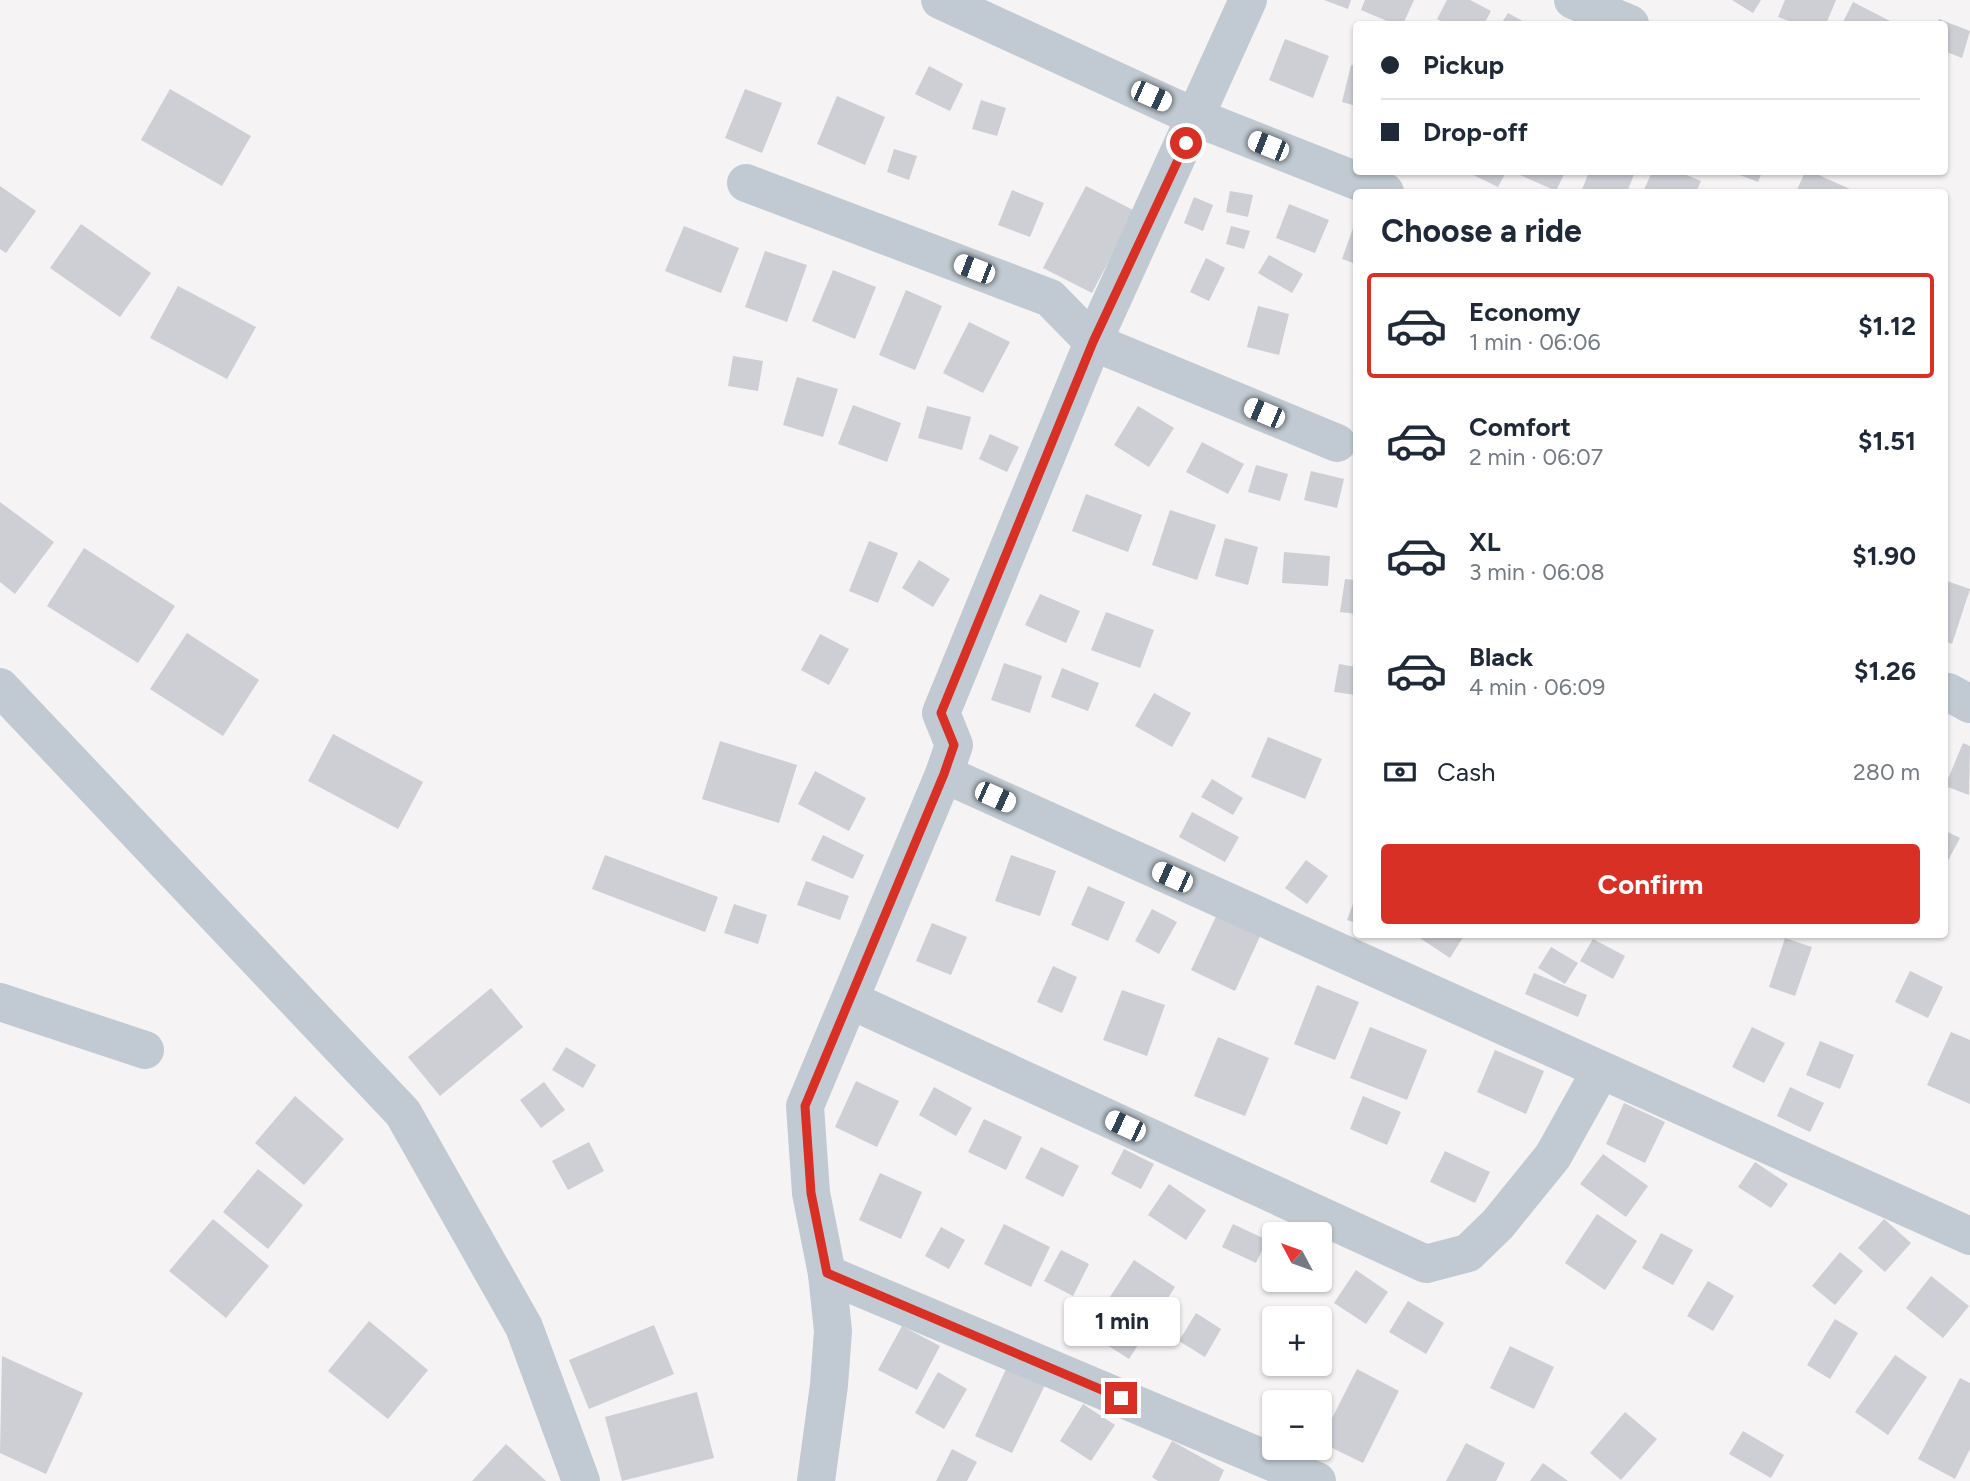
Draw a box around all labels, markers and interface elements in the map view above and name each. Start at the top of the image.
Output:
text: Pickup [1423,49,1504,81]
car [1128,78,1175,114]
text: Drop-off [1423,116,1528,148]
route start [1170,127,1202,159]
car [1245,128,1292,164]
text: Choose a ride [1381,212,1582,250]
car [951,252,998,286]
icon: car [1385,294,1448,357]
text: Economy [1469,296,1581,328]
text: $1.12 [1858,310,1916,342]
text: 1 min · 06:06 [1469,328,1600,356]
car [1241,395,1288,431]
icon: car [1385,409,1448,472]
text: Comfort [1469,411,1571,443]
text: $1.51 [1858,425,1916,457]
text: 2 min · 06:07 [1469,443,1603,471]
icon: car [1385,524,1448,587]
text: XL [1469,526,1501,558]
text: $1.90 [1852,540,1916,572]
text: 3 min · 06:08 [1469,558,1605,586]
icon: car [1385,639,1448,702]
text: Black [1469,641,1533,673]
text: $1.26 [1854,655,1916,687]
text: 4 min · 06:09 [1469,673,1605,701]
icon: cash [1381,753,1419,791]
text: Cash [1437,756,1496,788]
text: 280 m [1853,758,1920,786]
car [972,779,1019,815]
button: Confirm [1381,844,1920,924]
car [1149,859,1196,895]
car [1102,1108,1149,1144]
north arrow [1262,1222,1332,1292]
map controls [1262,1222,1332,1460]
callout: 1 min [1063,1296,1179,1346]
button: + [1262,1306,1332,1376]
text: 1 min [1095,1307,1149,1335]
route end [1105,1382,1137,1414]
button: − [1262,1390,1332,1460]

